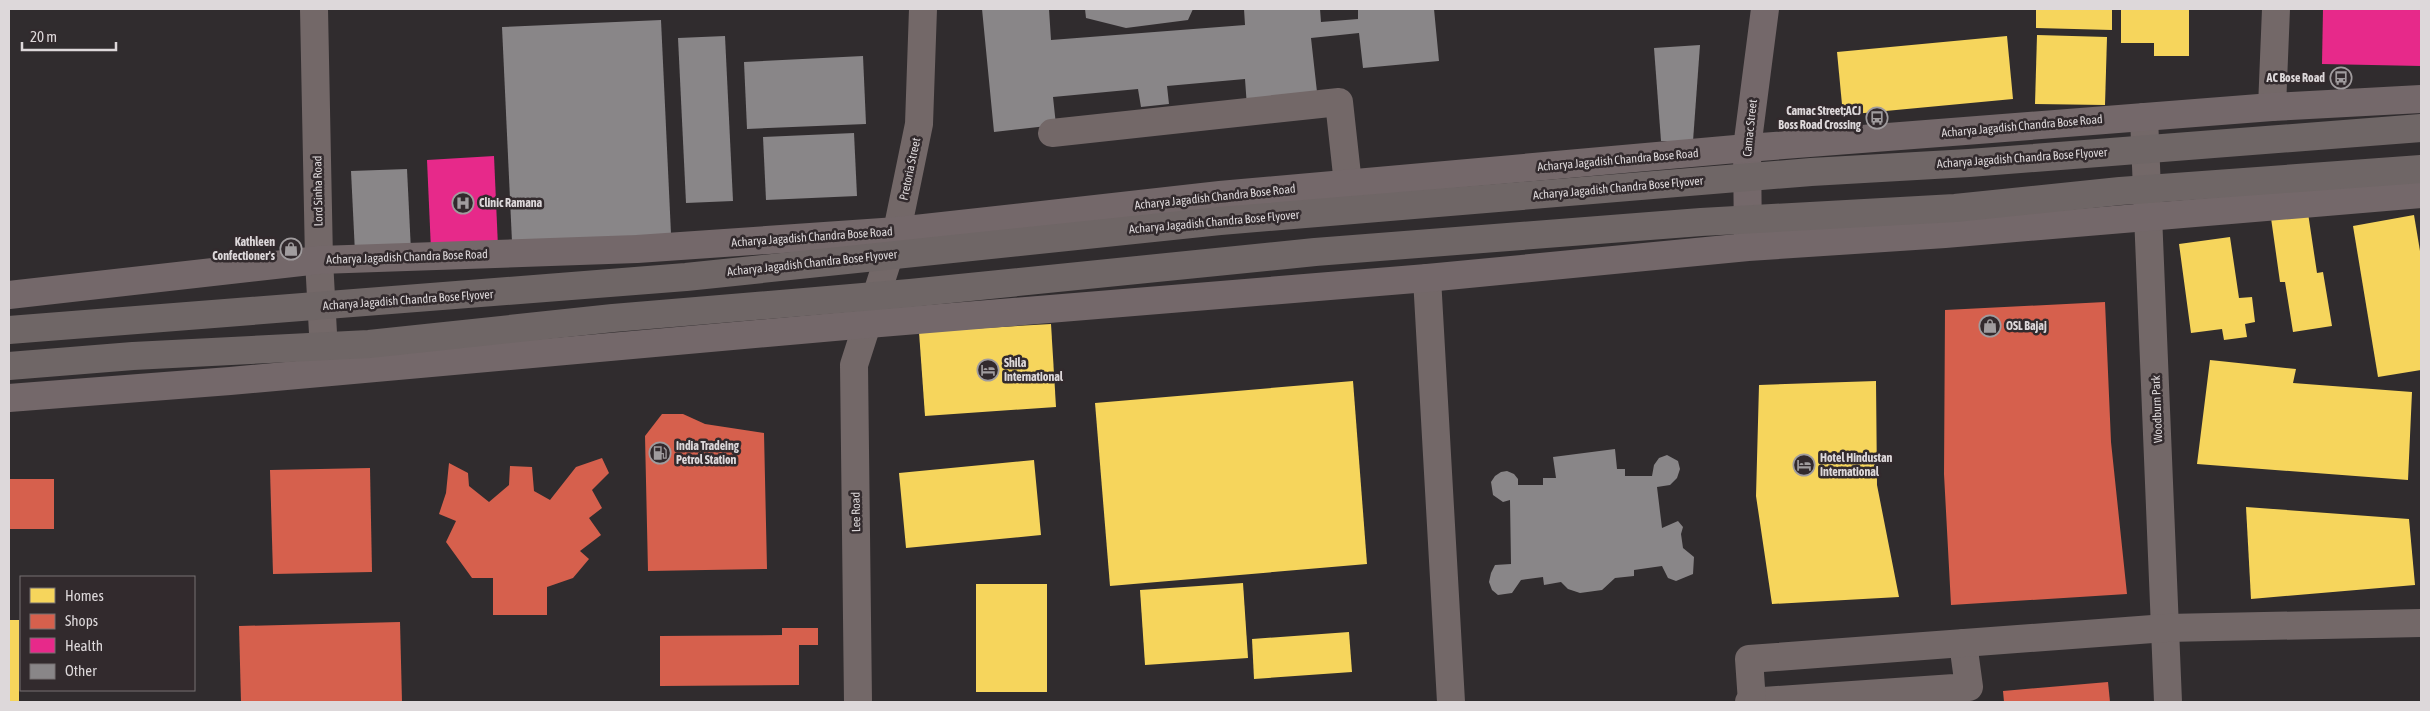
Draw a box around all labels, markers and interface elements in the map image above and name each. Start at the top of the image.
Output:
scale bar [22,20,116,52]
text: 20 m [30,28,57,45]
bus stop icon: AC Bose Road [2329,66,2353,90]
place label: AC Bose Road [2266,71,2325,85]
street label: Camac Street [1740,98,1760,157]
place label: Camac Street;ACJ Boss Road Crossing [1778,104,1862,132]
bus stop icon: Camac Street;ACJ Boss Road Crossing [1865,106,1889,130]
street label: Acharya Jagadish Chandra Bose Road [1941,112,2103,140]
street label: Pretoria Street [897,136,924,202]
street label: Acharya Jagadish Chandra Bose Flyover [1936,145,2108,171]
street label: Acharya Jagadish Chandra Bose Road [1537,146,1699,174]
street label: Lord Sinha Road [310,156,326,226]
street label: Acharya Jagadish Chandra Bose Flyover [1532,174,1704,202]
street label: Acharya Jagadish Chandra Bose Road [1134,182,1296,212]
hospital icon: Clinic Ramana [451,191,475,215]
place label: Clinic Ramana [479,196,543,210]
street label: Acharya Jagadish Chandra Bose Flyover [1128,208,1300,236]
street label: Acharya Jagadish Chandra Bose Road [731,224,893,250]
place label: Kathleen Confectioner's [212,235,276,263]
shop icon: Kathleen Confectioner's [279,237,303,261]
street label: Acharya Jagadish Chandra Bose Road [326,247,488,267]
street label: Acharya Jagadish Chandra Bose Flyover [726,247,898,279]
street label: Acharya Jagadish Chandra Bose Flyover [322,287,494,313]
shop icon: OSL Bajaj [1978,314,2002,338]
place label: OSL Bajaj [2006,319,2047,333]
place label: Shila International [1004,356,1064,384]
hotel icon: Shila International [976,358,1000,382]
street label: Woodburn Park [2149,374,2165,443]
place label: India Tradeing Petrol Station [676,439,740,467]
fuel station icon: India Tradeing Petrol Station [648,441,672,465]
place label: Hotel Hindustan International [1820,451,1893,479]
hotel icon: Hotel Hindustan International [1792,453,1816,477]
street label: Lee Road [849,492,863,532]
legend [20,576,195,691]
text: Homes [65,587,104,604]
text: Shops [65,612,98,629]
text: Health [65,637,103,654]
text: Other [65,662,97,679]

